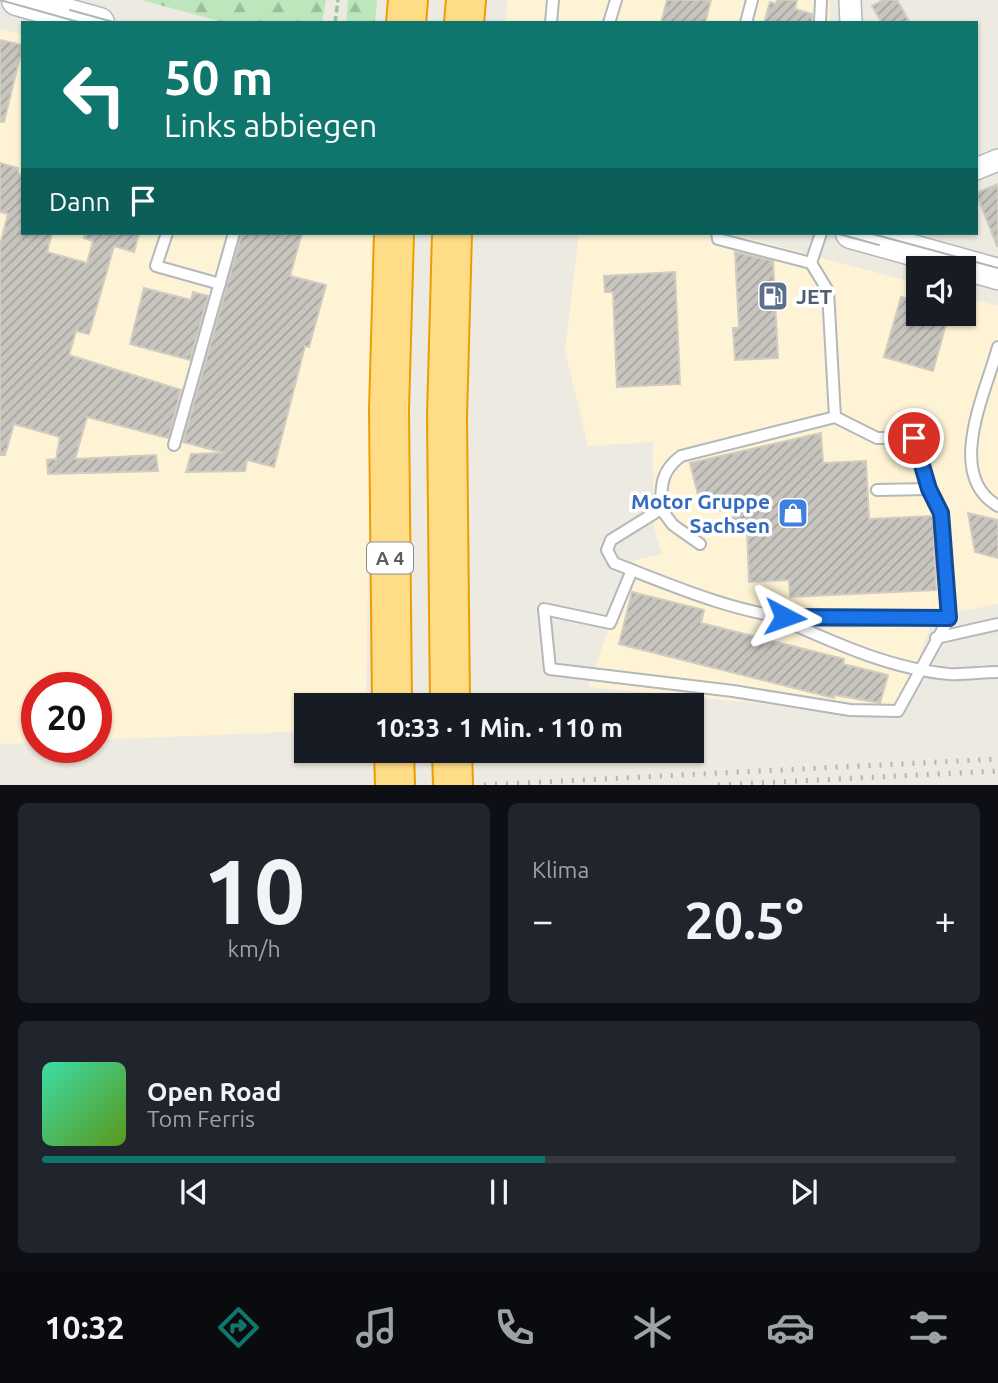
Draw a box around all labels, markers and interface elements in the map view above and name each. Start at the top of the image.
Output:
icon: left [49,49,140,140]
text: 50 m [164,49,273,104]
text: Links abbiegen [164,107,377,143]
icon: arrive [124,182,162,220]
text: Dann [49,187,110,216]
map controls [906,256,976,326]
button: sound [906,256,976,326]
fuel station icon: JET [756,279,790,313]
place label: JET [796,284,832,308]
pin [884,408,944,468]
icon: arrive [895,419,933,457]
place label: Motor Gruppe Sachsen [631,489,770,537]
shop icon: Motor Gruppe Sachsen [776,496,810,530]
road number: A 4 [367,542,413,573]
position arrow [748,580,822,654]
speed limit sign: 20 [21,672,112,763]
text: 10:33 · 1 Min. · 110 m [375,713,623,742]
text: 10 [203,839,305,941]
text: Klima [532,857,589,882]
text: 20.5° [684,891,804,949]
text: − [532,899,553,941]
text: + [935,899,956,941]
text: km/h [227,936,281,961]
text: Open Road [147,1077,281,1106]
text: Tom Ferris [147,1106,255,1131]
icon: previous [175,1173,213,1211]
icon: pause [480,1173,518,1211]
icon: next [785,1173,823,1211]
icon: directions [214,1303,263,1352]
icon: music [352,1303,401,1352]
icon: phone [490,1303,539,1352]
icon: climate [628,1303,677,1352]
icon: car [766,1303,815,1352]
icon: filters [904,1303,953,1352]
text: 10:32 [45,1309,125,1345]

